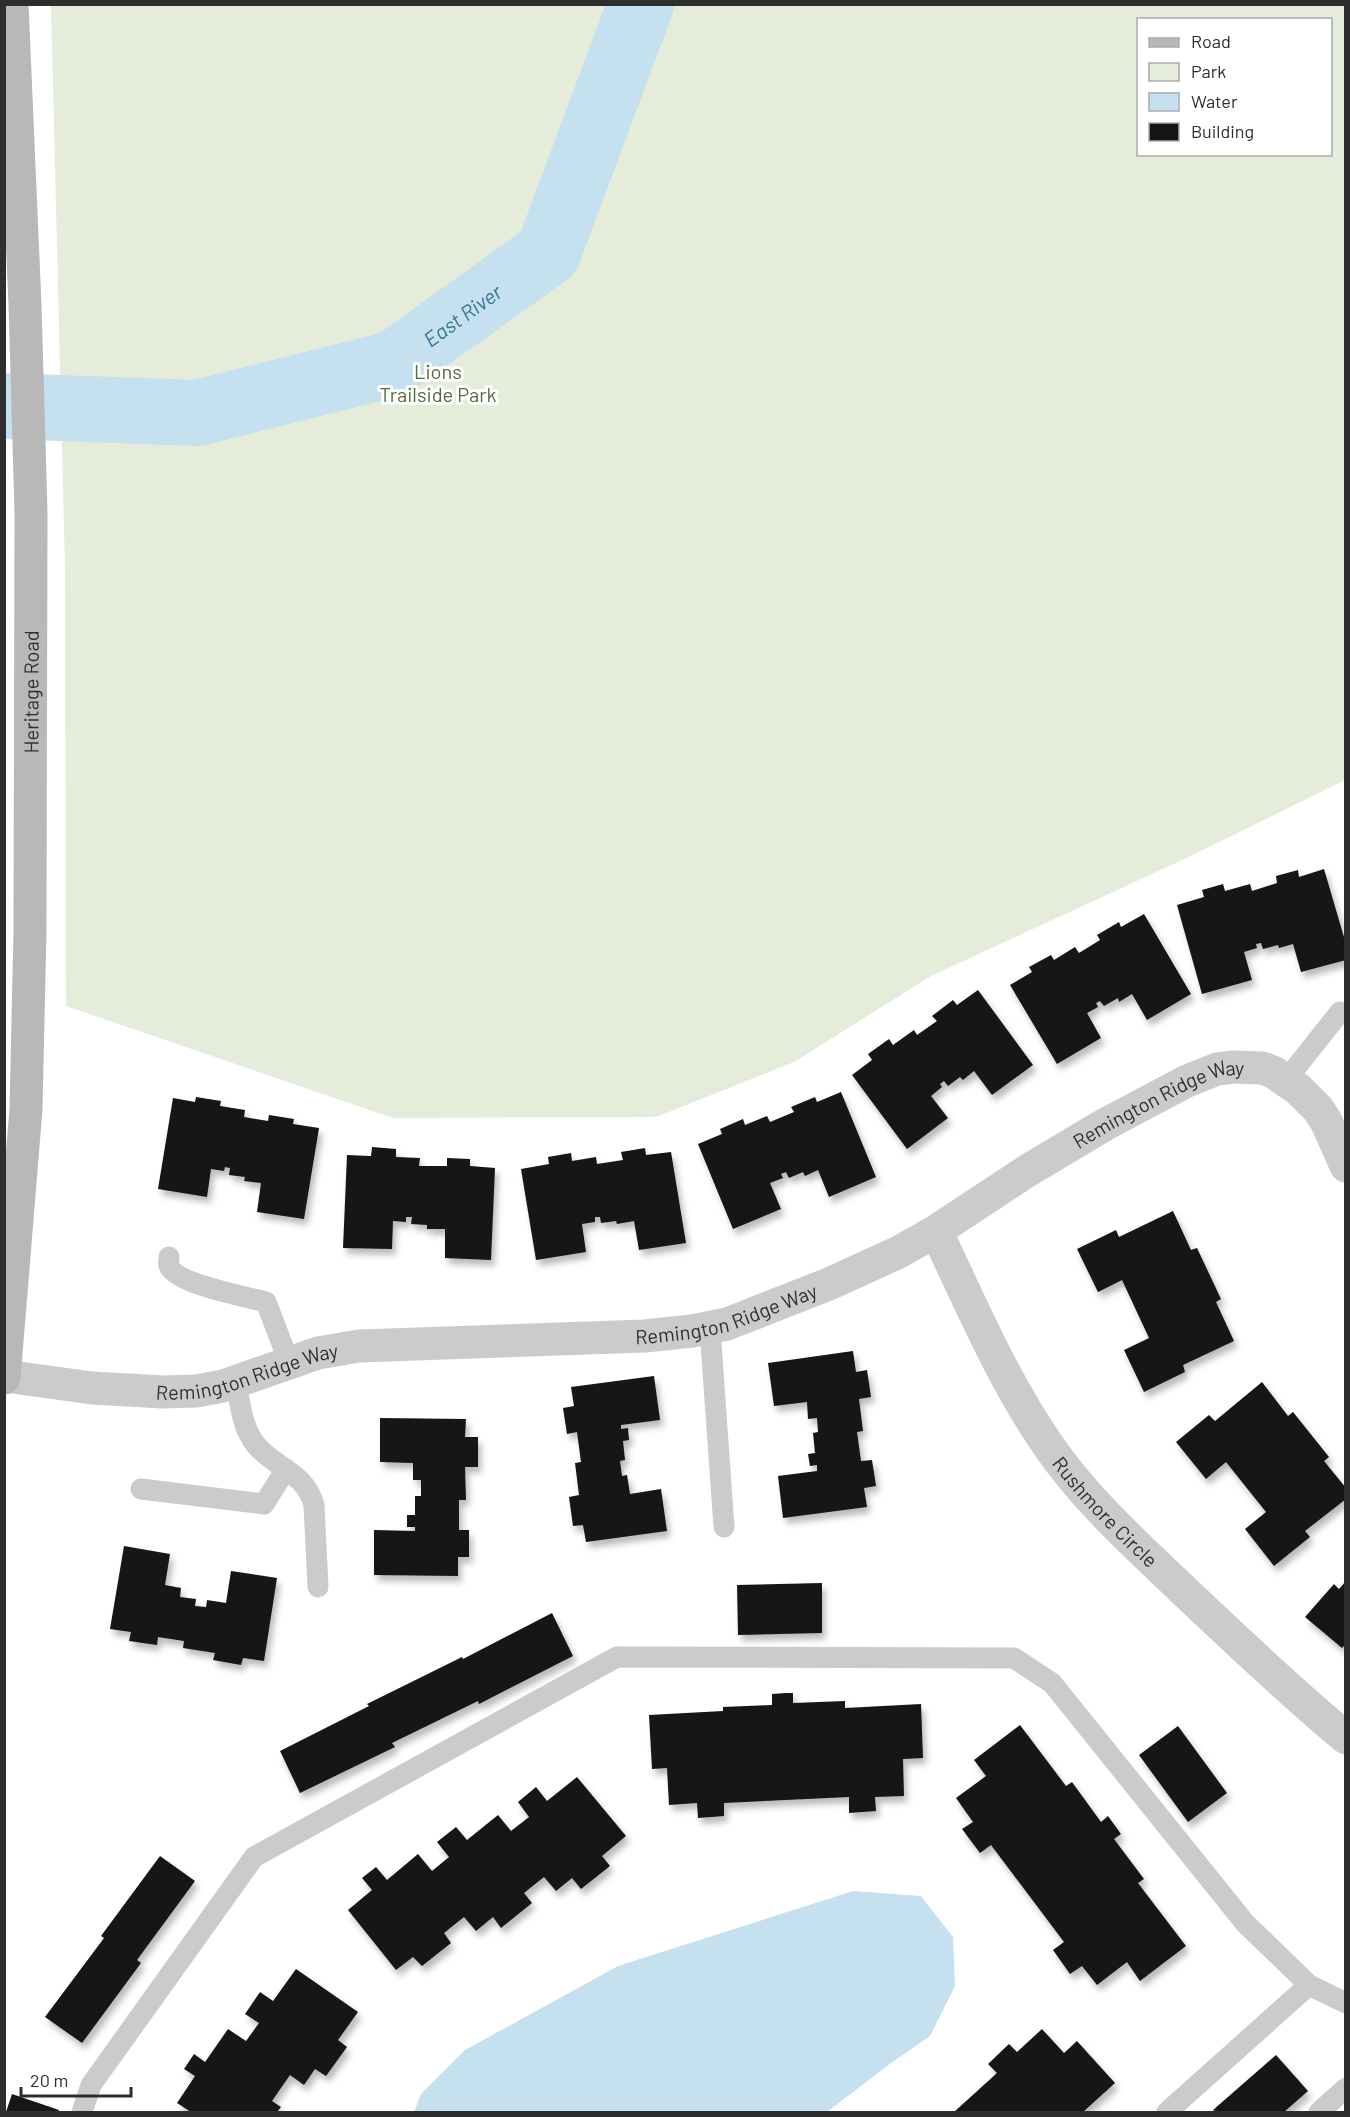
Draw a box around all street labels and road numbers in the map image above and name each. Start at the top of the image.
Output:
street label: Heritage Road [18,630,43,754]
street label: Remington Ridge Way [1068,1054,1245,1153]
street label: Remington Ridge Way [635,1278,820,1348]
street label: Remington Ridge Way [155,1338,340,1404]
street label: Rushmore Circle [1048,1451,1163,1572]

